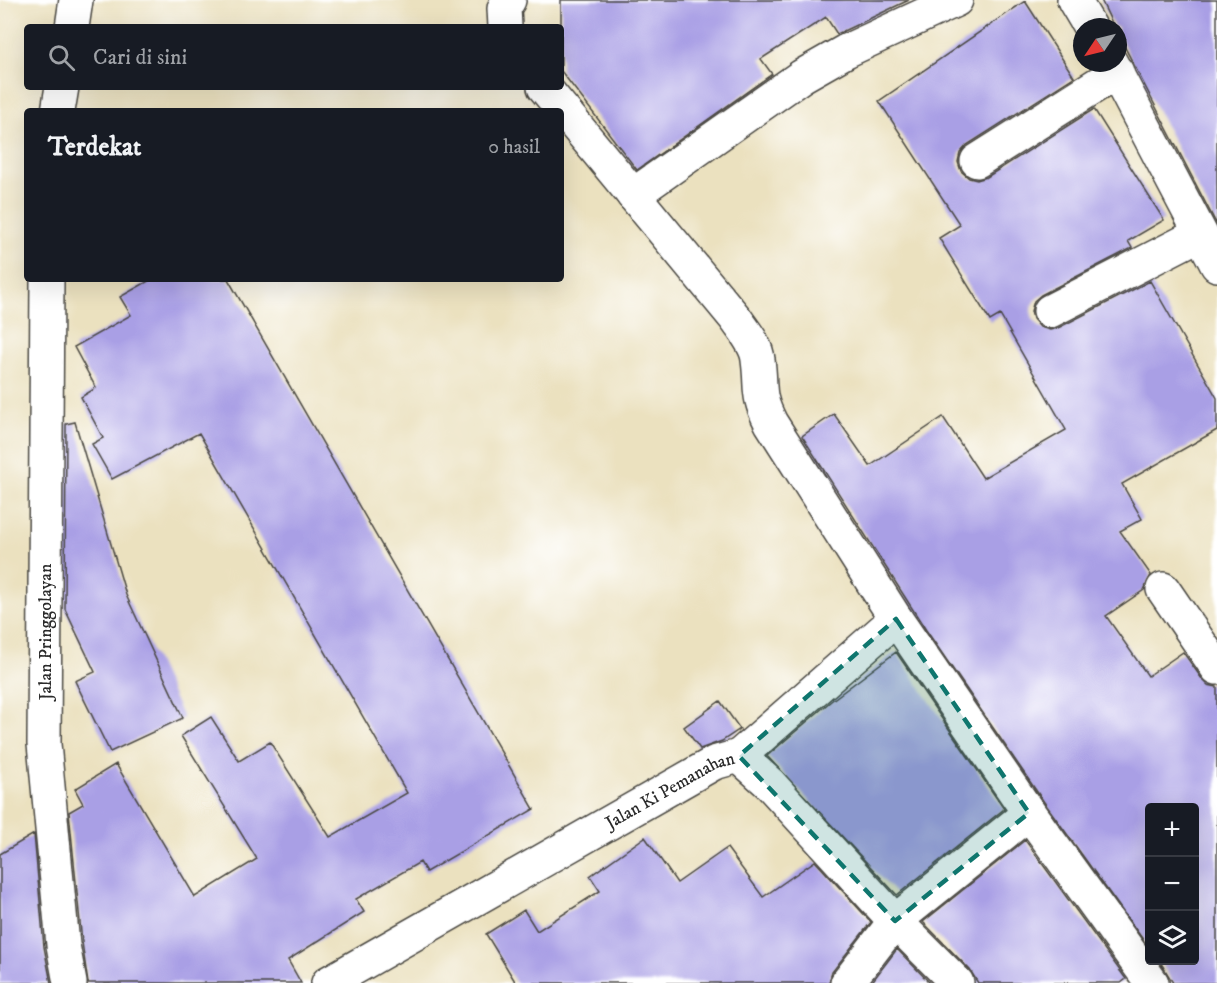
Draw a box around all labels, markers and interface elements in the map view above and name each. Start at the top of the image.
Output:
north arrow [1073,18,1127,72]
search box [24,24,564,90]
icon: search [45,41,78,74]
text: Cari di sini [93,44,187,71]
text: Terdekat [48,131,141,164]
text: 0 hasil [488,135,540,160]
street label: Jalan Pringgolayan [35,563,57,702]
street label: Jalan Ki Pemanahan [600,748,738,836]
map controls [1145,803,1199,965]
button: + [1145,803,1199,857]
button: − [1145,857,1199,911]
button: layers [1145,911,1199,965]

